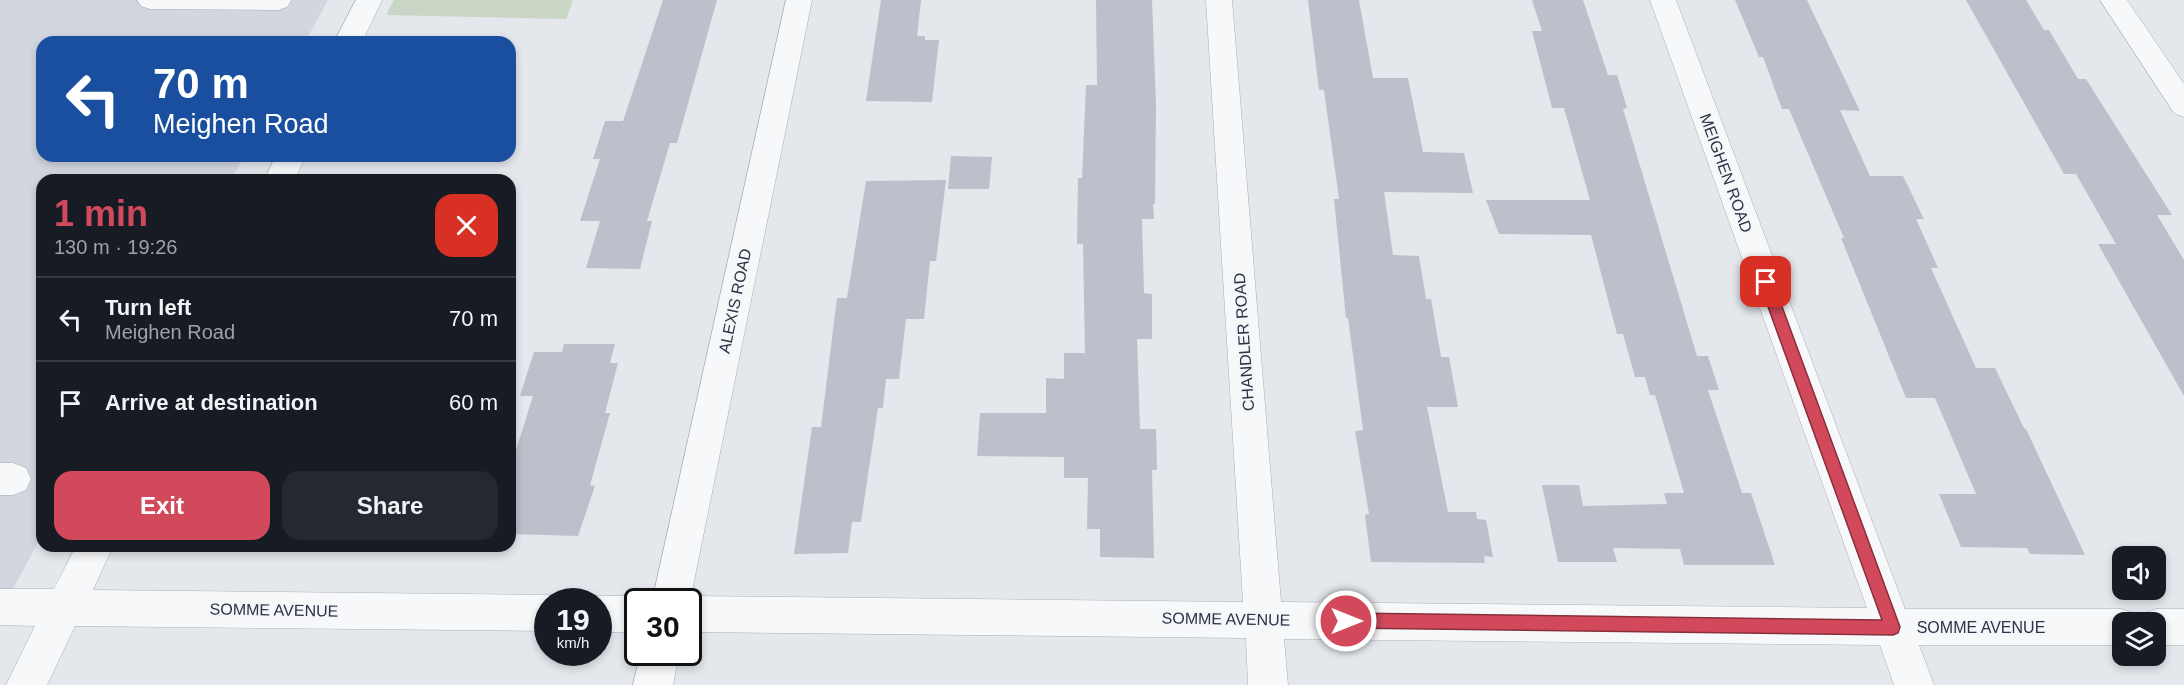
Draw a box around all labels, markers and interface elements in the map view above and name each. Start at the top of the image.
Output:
icon: left [54,60,132,138]
text: 70 m [153,60,249,107]
text: Meighen Road [153,109,329,139]
street label: MEIGHEN ROAD [1697,111,1755,235]
text: 1 min [54,193,148,234]
button: close [435,194,498,257]
text: 130 m · 19:26 [54,236,177,258]
street label: ALEXIS ROAD [716,247,754,355]
pin [1740,256,1791,307]
icon: arrive [1749,265,1782,298]
street label: CHANDLER ROAD [1231,272,1257,412]
text: Turn left [105,295,191,320]
icon: left [54,303,87,336]
text: 70 m [449,306,498,331]
text: Meighen Road [105,321,235,343]
icon: arrive [54,387,87,420]
text: Arrive at destination [105,390,318,415]
text: 60 m [449,390,498,415]
button: Exit [54,471,270,540]
button: Share [282,471,498,540]
map controls [2112,546,2166,666]
button: sound [2112,546,2166,600]
speed limit sign: 30 [624,588,702,666]
position arrow [1314,589,1378,653]
street label: SOMME AVENUE [210,600,338,620]
text: 19 [556,603,590,636]
street label: SOMME AVENUE [1162,609,1290,629]
button: layers [2112,612,2166,666]
street label: SOMME AVENUE [1917,619,2045,636]
text: km/h [557,634,589,651]

